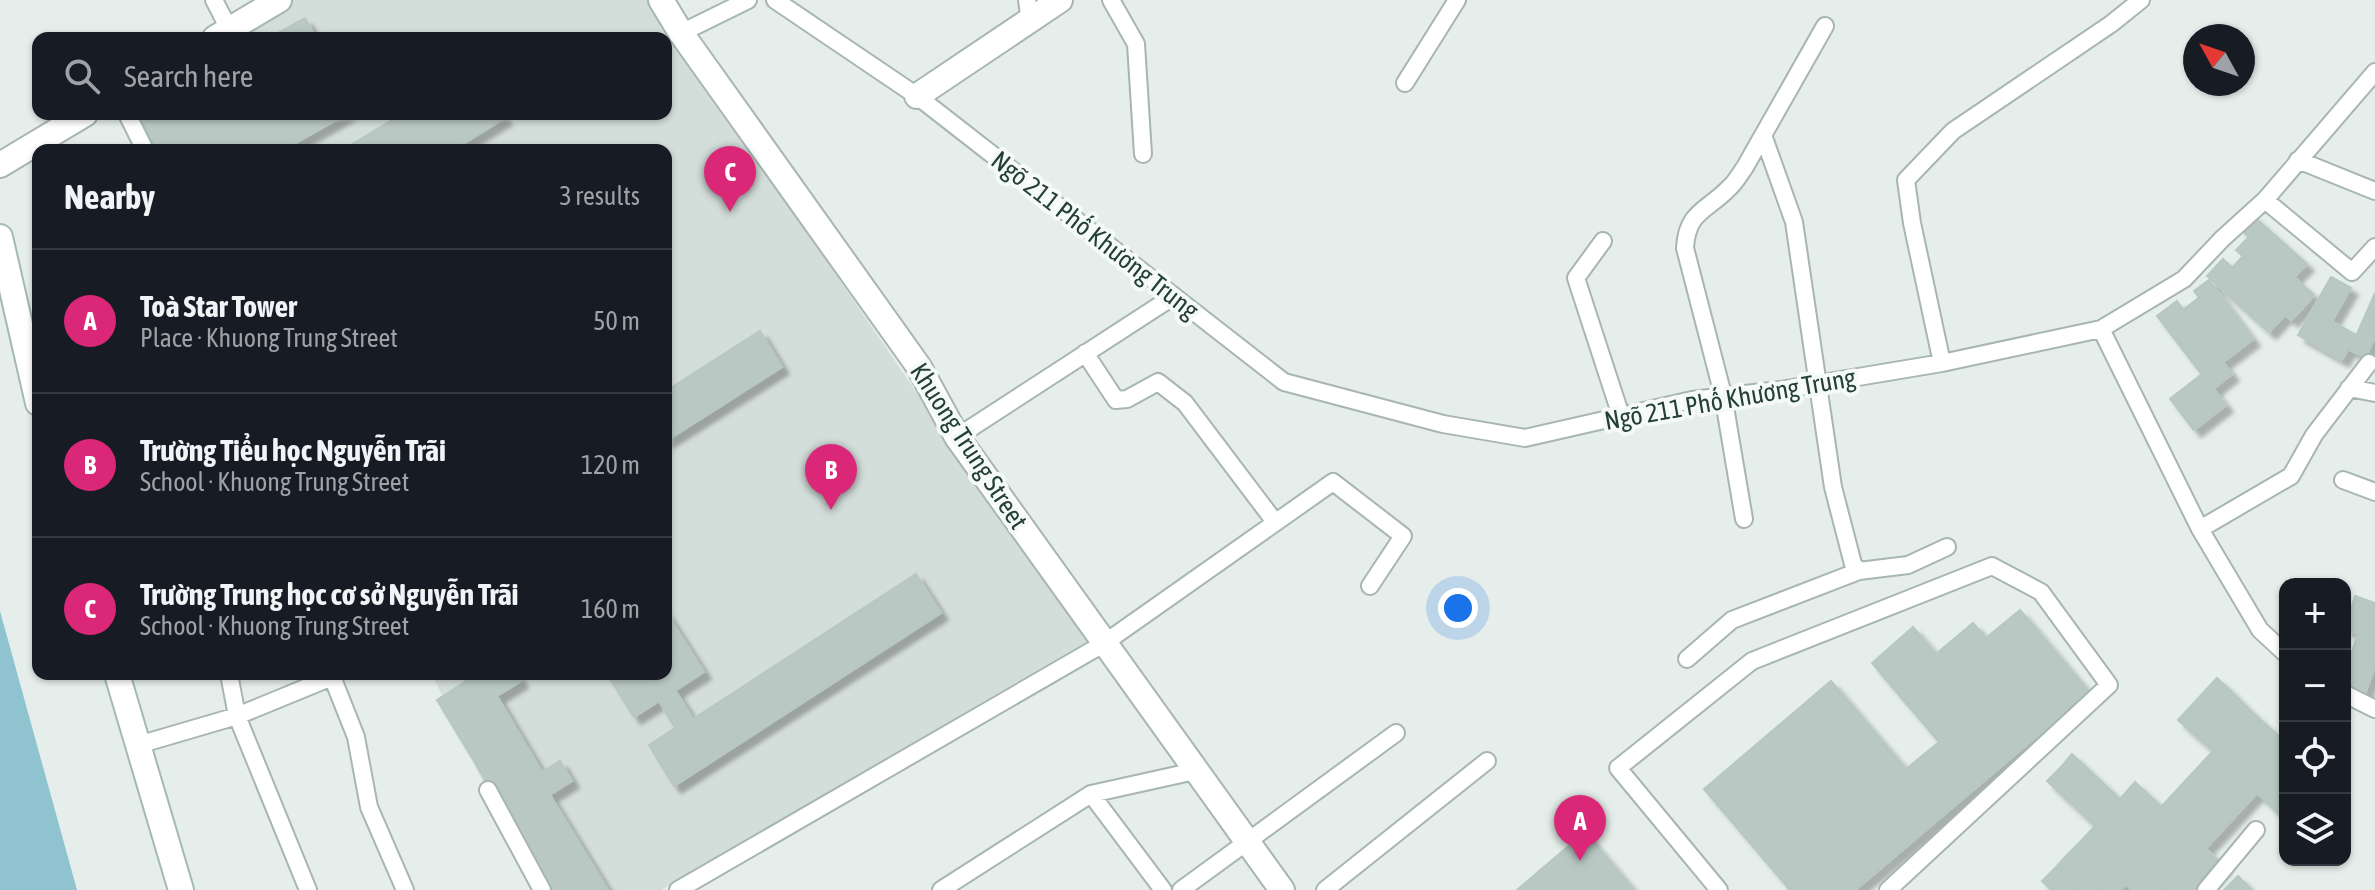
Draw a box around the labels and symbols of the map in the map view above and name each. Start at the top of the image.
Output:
north arrow [2183,24,2255,96]
street label: Ngõ 211 Phố Khương Trung [985,145,1205,326]
pin: C [704,146,756,212]
street label: Khuong Trung Street [904,357,1034,535]
street label: Ngõ 211 Phố Khương Trung [1602,362,1859,436]
pin: B [805,444,857,510]
your location [1438,588,1478,628]
pin: A [1554,795,1606,861]

